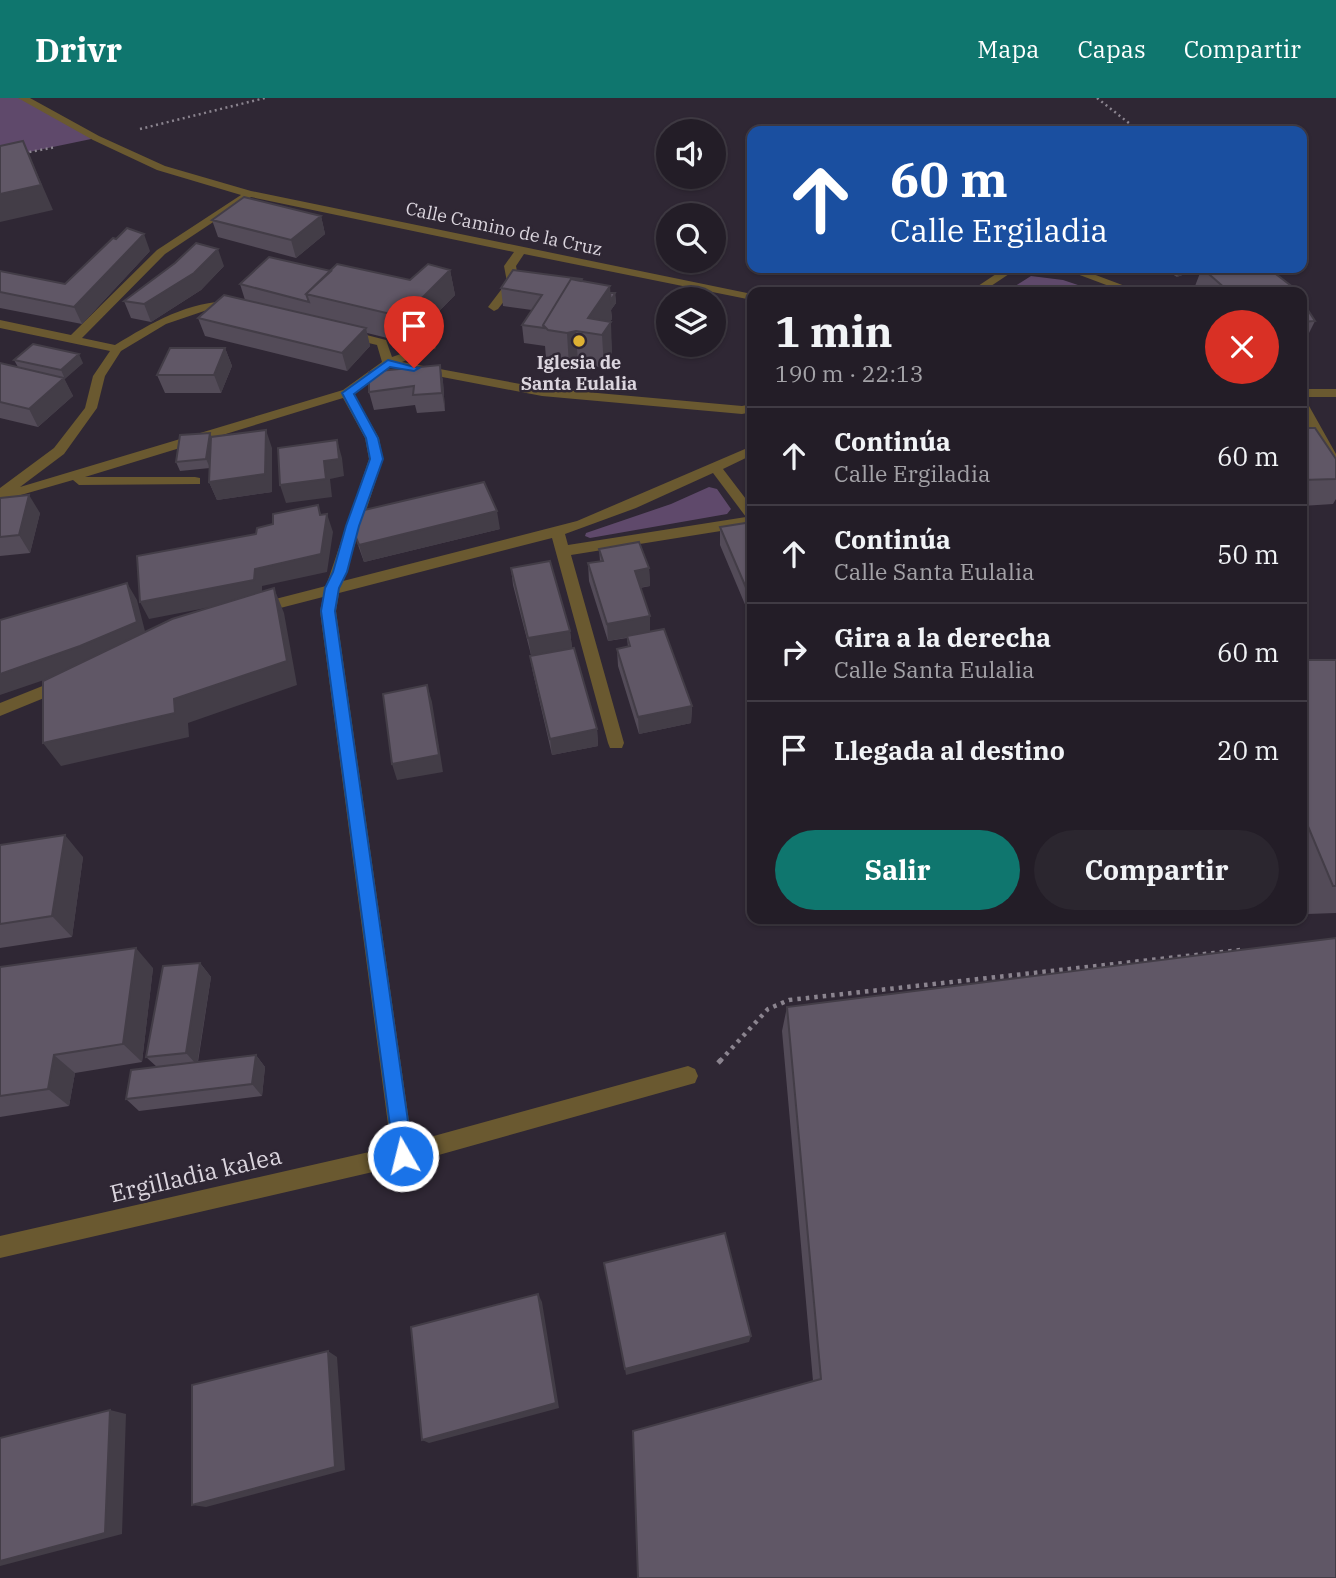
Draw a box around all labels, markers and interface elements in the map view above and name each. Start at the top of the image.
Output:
text: Drivr [35,28,122,71]
text: Mapa [977,33,1039,65]
text: Capas [1077,33,1146,65]
text: Compartir [1184,33,1301,65]
map controls [656,119,726,357]
button: sound [656,119,726,189]
text: 60 m [890,147,1008,210]
icon: ahead [775,154,866,245]
street label: Calle Camino de la Cruz [404,196,604,261]
button: search [656,203,726,273]
text: Calle Ergiladia [890,209,1108,251]
button: layers [656,287,726,357]
pin [384,296,444,368]
text: 1 min [775,304,893,359]
icon: arrive [395,307,433,345]
button: close [1205,310,1279,384]
marker: Iglesia de Santa Eulalia [571,333,587,349]
place label: Iglesia de Santa Eulalia [521,351,637,395]
text: 190 m · 22:13 [775,358,924,388]
text: Continúa [834,424,951,458]
icon: ahead [775,437,813,475]
text: 60 m [1217,439,1279,473]
text: Calle Ergiladia [834,458,991,488]
text: Continúa [834,522,951,556]
icon: ahead [775,535,813,573]
text: 50 m [1217,537,1279,571]
text: Calle Santa Eulalia [834,556,1035,586]
text: Gira a la derecha [834,620,1051,654]
icon: right [775,633,813,671]
text: 60 m [1217,635,1279,669]
text: Calle Santa Eulalia [834,654,1035,684]
icon: arrive [775,731,813,769]
text: Llegada al destino [834,733,1065,767]
text: 20 m [1217,733,1279,767]
button: Salir [775,830,1020,910]
button: Compartir [1034,830,1279,910]
position arrow [366,1119,440,1193]
street label: Ergilladia kalea [107,1139,285,1209]

